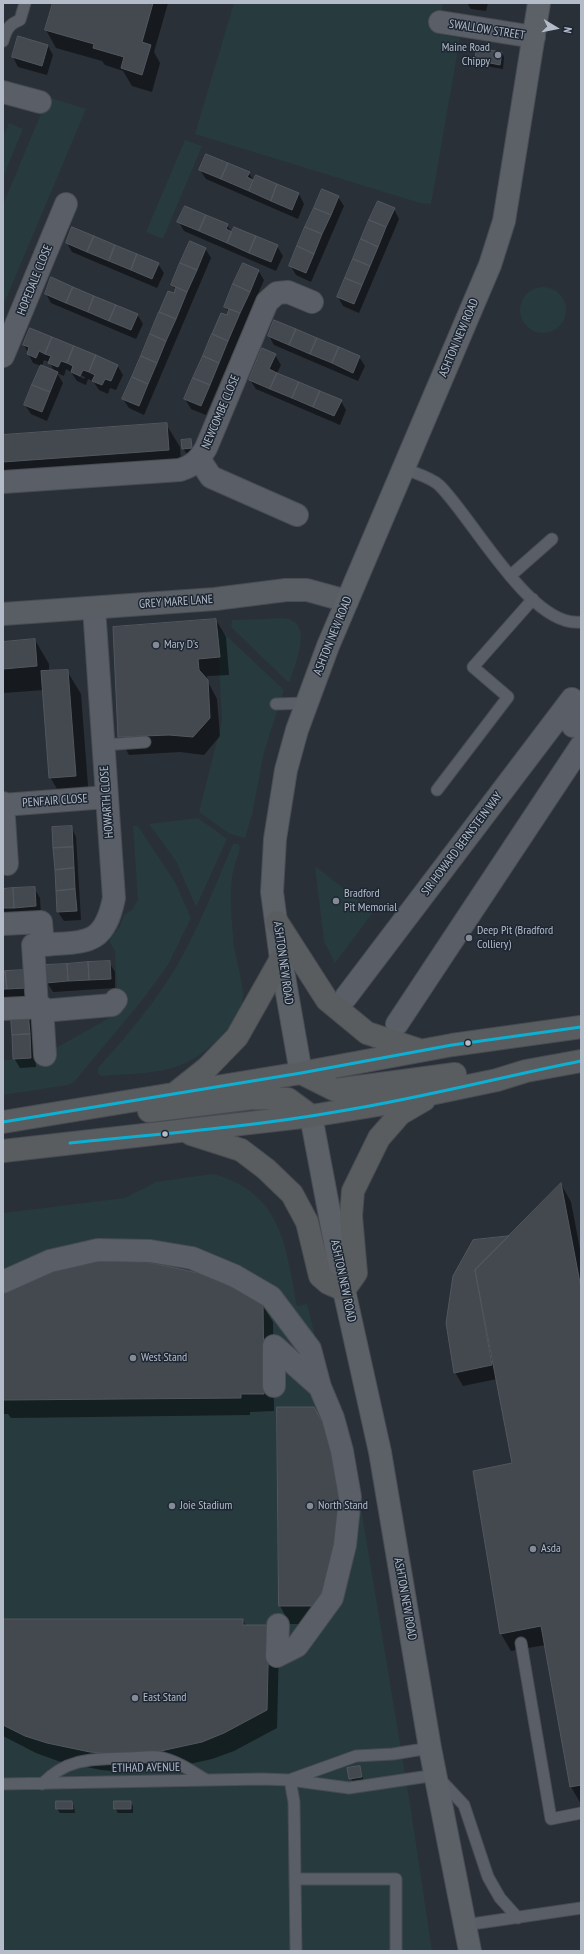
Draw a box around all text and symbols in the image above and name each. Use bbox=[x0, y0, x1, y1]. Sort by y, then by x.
north arrow bbox=[536, 8, 576, 48]
street label: SWALLOW STREET bbox=[448, 17, 526, 43]
text: N bbox=[560, 26, 575, 34]
place label: Maine Road Chippy bbox=[442, 41, 490, 69]
marker: Maine Road Chippy bbox=[493, 50, 503, 60]
street label: HOPEDALE CLOSE bbox=[14, 243, 56, 317]
street label: ASHTON NEW ROAD bbox=[436, 297, 482, 379]
street label: NEWCOMBE CLOSE bbox=[199, 373, 243, 451]
street label: GREY MARE LANE bbox=[139, 592, 213, 612]
street label: ASHTON NEW ROAD bbox=[311, 595, 355, 677]
place label: Mary D's bbox=[164, 638, 198, 652]
marker: Mary D's bbox=[151, 640, 161, 650]
street label: HOWARTH CLOSE bbox=[97, 765, 117, 839]
street label: SIR HOWARD BERNSTEIN WAY bbox=[418, 789, 506, 899]
street label: PENFAIR CLOSE bbox=[22, 792, 88, 810]
place label: Bradford Pit Memorial bbox=[344, 887, 397, 915]
marker: Bradford Pit Memorial bbox=[331, 896, 341, 906]
street label: ASHTON NEW ROAD bbox=[270, 921, 296, 1005]
place label: Deep Pit (Bradford Colliery) bbox=[477, 924, 553, 952]
marker: Deep Pit (Bradford Colliery) bbox=[464, 933, 474, 943]
unlabelled marker bbox=[463, 1038, 473, 1048]
unlabelled marker bbox=[160, 1129, 170, 1139]
street label: ASHTON NEW ROAD bbox=[327, 1239, 359, 1323]
place label: West Stand bbox=[141, 1351, 187, 1365]
marker: West Stand bbox=[128, 1353, 138, 1363]
place label: Joie Stadium bbox=[180, 1499, 232, 1513]
place label: North Stand bbox=[318, 1499, 368, 1513]
marker: Joie Stadium bbox=[167, 1501, 177, 1511]
marker: North Stand bbox=[305, 1501, 315, 1511]
place label: Asda bbox=[541, 1542, 561, 1556]
marker: Asda bbox=[528, 1544, 538, 1554]
street label: ASHTON NEW ROAD bbox=[391, 1557, 419, 1641]
place label: East Stand bbox=[143, 1691, 187, 1705]
marker: East Stand bbox=[130, 1693, 140, 1703]
street label: ETIHAD AVENUE bbox=[112, 1760, 180, 1776]

